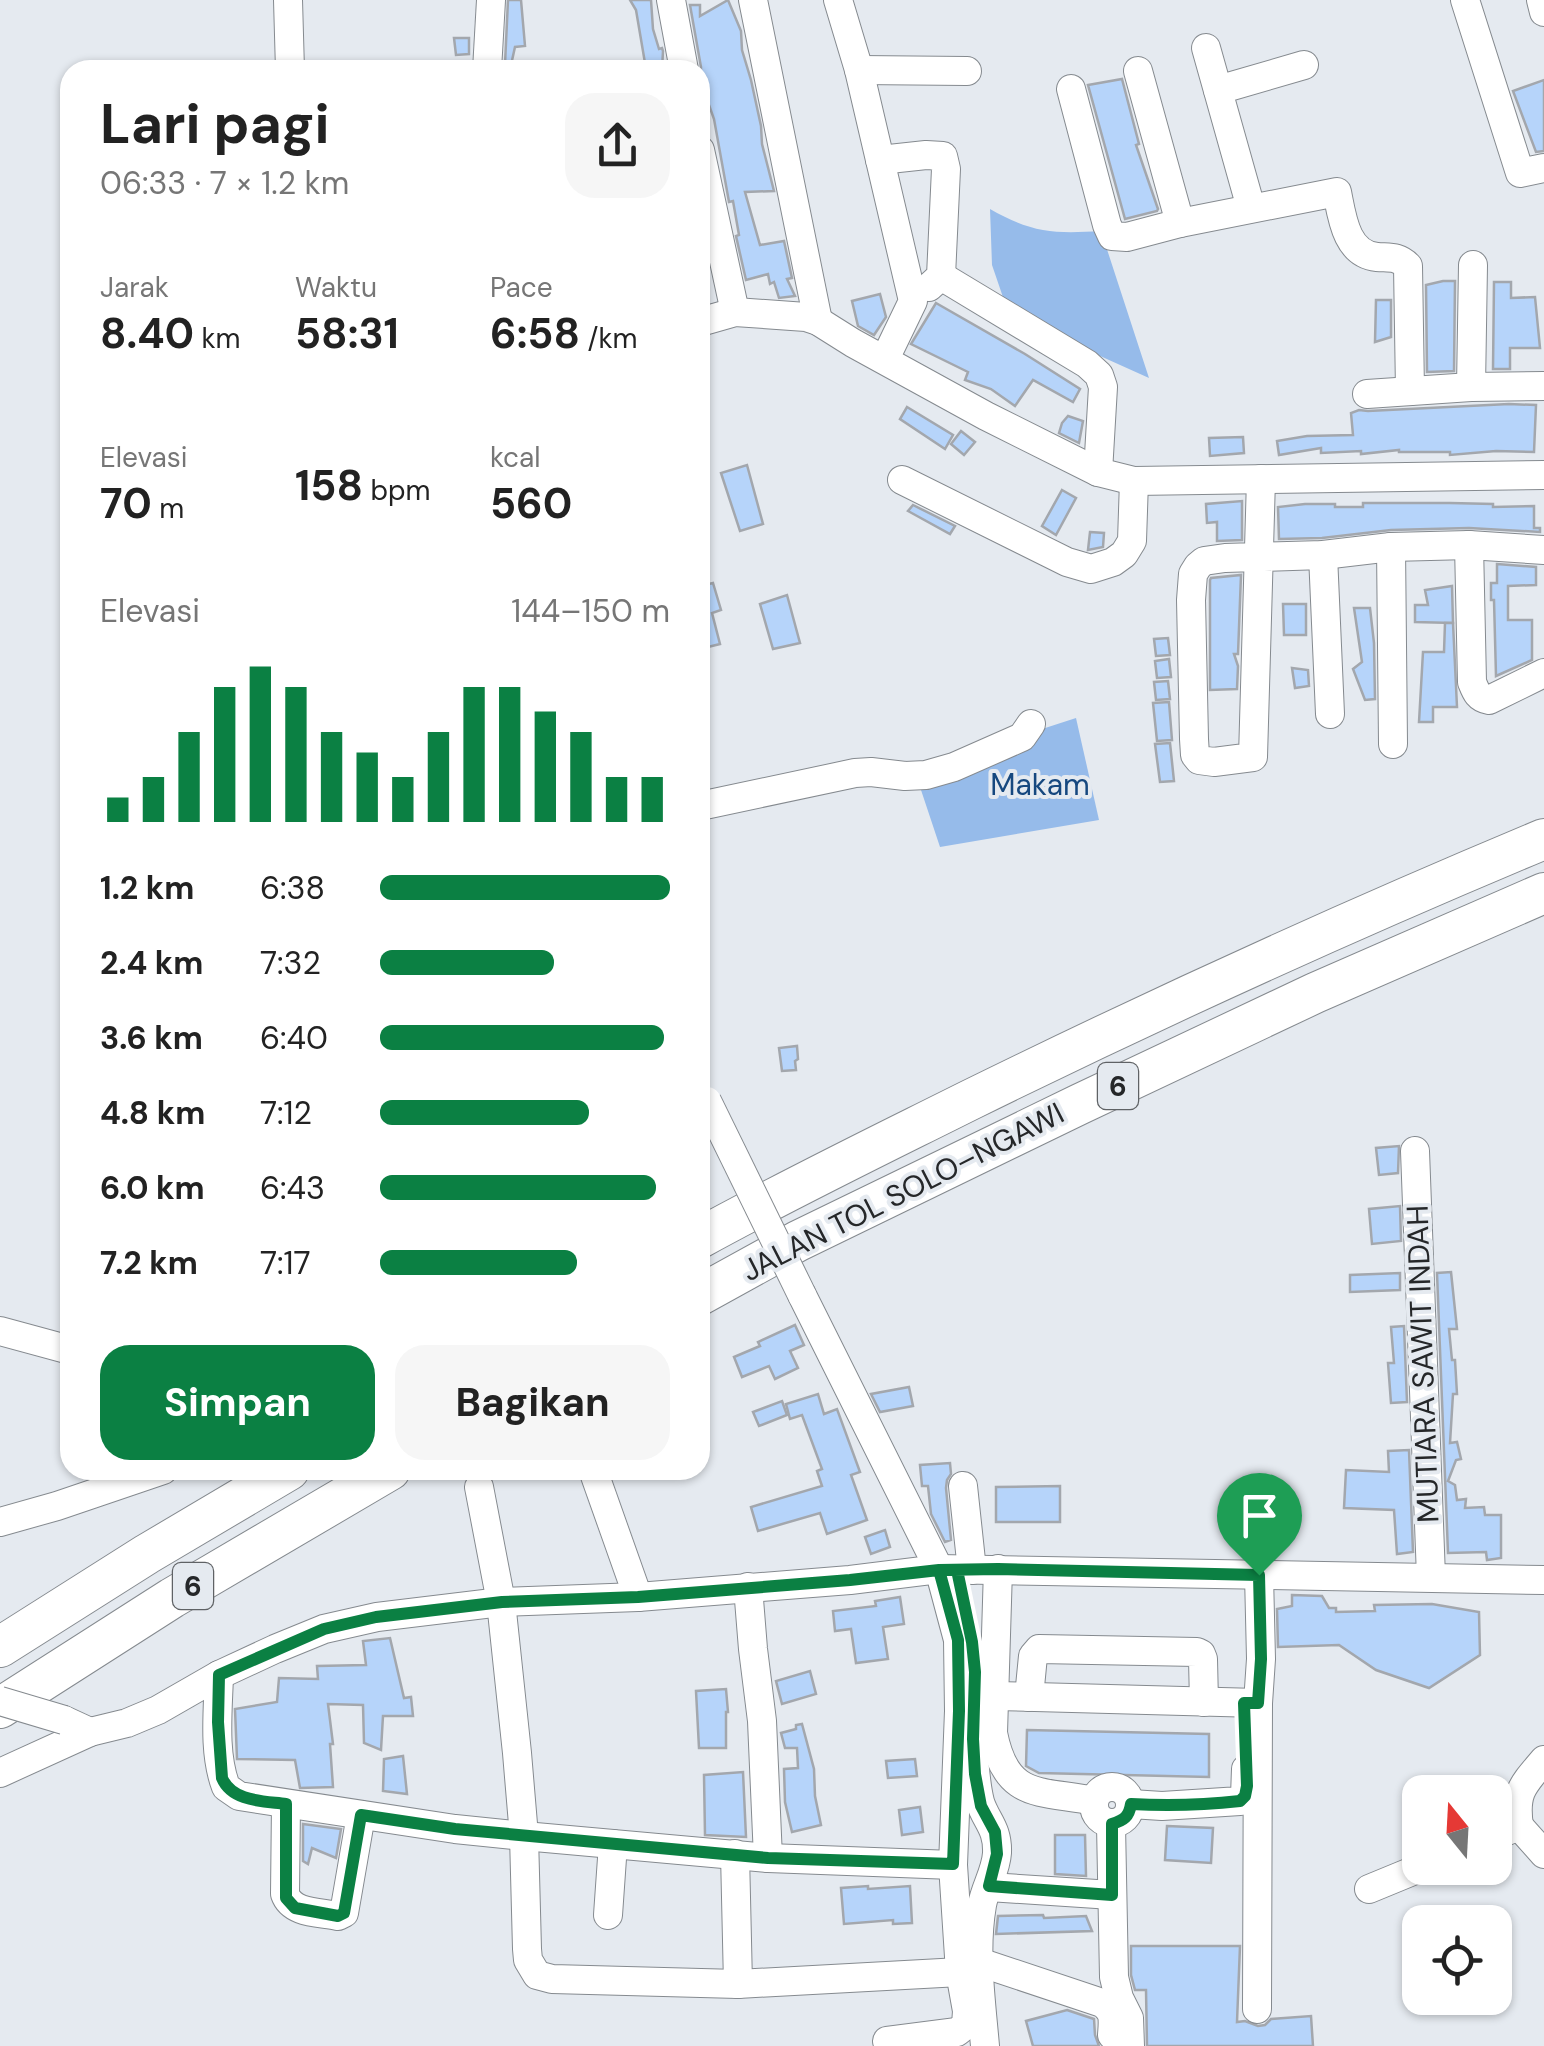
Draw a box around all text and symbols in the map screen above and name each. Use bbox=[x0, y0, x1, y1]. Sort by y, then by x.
text: Lari pagi bbox=[100, 88, 330, 160]
button: share bbox=[565, 93, 670, 198]
text: 06:33 · 7 × 1.2 km bbox=[100, 162, 349, 204]
text: Jarak bbox=[100, 269, 169, 306]
text: Waktu bbox=[295, 269, 377, 306]
text: Pace bbox=[490, 269, 553, 306]
text: 8.40 bbox=[100, 306, 194, 361]
text: 58:31 bbox=[295, 306, 399, 361]
text: 6:58 bbox=[490, 306, 580, 361]
text: km bbox=[194, 320, 241, 357]
text: /km bbox=[580, 320, 638, 357]
text: Elevasi bbox=[100, 439, 187, 476]
text: kcal bbox=[490, 439, 541, 476]
text: 158 bbox=[295, 458, 363, 513]
text: bpm bbox=[363, 472, 430, 509]
text: 70 bbox=[100, 476, 152, 531]
text: 560 bbox=[490, 476, 572, 531]
text: m bbox=[152, 490, 184, 527]
text: Elevasi bbox=[100, 590, 200, 632]
text: 144–150 m bbox=[511, 590, 670, 632]
park label: Makam bbox=[990, 765, 1090, 804]
text: 1.2 km bbox=[100, 867, 194, 909]
text: 6:38 bbox=[260, 867, 325, 909]
text: 2.4 km bbox=[100, 942, 203, 984]
text: 7:32 bbox=[260, 942, 321, 984]
text: 3.6 km bbox=[100, 1017, 203, 1059]
text: 6:40 bbox=[260, 1017, 328, 1059]
road number: 6 bbox=[1098, 1063, 1138, 1109]
text: 4.8 km bbox=[100, 1092, 205, 1134]
text: 7:12 bbox=[260, 1092, 312, 1134]
street label: JALAN TOL SOLO–NGAWI bbox=[735, 1093, 1070, 1290]
text: 6.0 km bbox=[100, 1167, 205, 1209]
text: 6:43 bbox=[260, 1167, 325, 1209]
street label: MUTIARA SAWIT INDAH bbox=[1397, 1205, 1448, 1523]
text: 7.2 km bbox=[100, 1242, 198, 1284]
text: 7:17 bbox=[260, 1242, 311, 1284]
button: Simpan bbox=[100, 1345, 375, 1460]
button: Bagikan bbox=[395, 1345, 670, 1460]
pin bbox=[1217, 1473, 1302, 1576]
icon: arrive bbox=[1232, 1488, 1287, 1543]
road number: 6 bbox=[173, 1563, 213, 1609]
north arrow bbox=[1402, 1775, 1512, 1885]
map controls bbox=[1402, 1775, 1512, 2015]
button: locate bbox=[1402, 1905, 1512, 2015]

